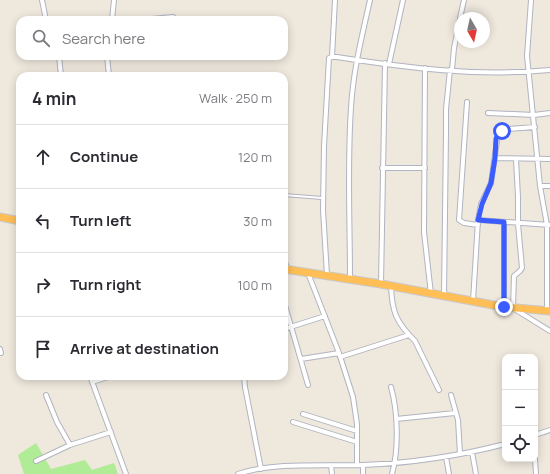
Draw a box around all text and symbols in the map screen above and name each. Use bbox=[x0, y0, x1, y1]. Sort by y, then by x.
north arrow bbox=[454, 12, 490, 48]
search box bbox=[16, 16, 288, 60]
icon: search bbox=[30, 27, 52, 49]
text: Search here bbox=[62, 28, 145, 49]
text: 4 min bbox=[32, 87, 76, 110]
text: Walk · 250 m bbox=[199, 89, 272, 107]
route start bbox=[493, 122, 511, 140]
icon: ahead bbox=[32, 146, 54, 168]
text: Continue bbox=[70, 146, 138, 167]
text: 120 m bbox=[238, 148, 272, 166]
icon: left bbox=[32, 210, 54, 232]
text: Turn left bbox=[70, 210, 132, 231]
text: 30 m bbox=[243, 212, 272, 230]
icon: right bbox=[32, 274, 54, 296]
text: Turn right bbox=[70, 274, 141, 295]
text: 100 m bbox=[237, 276, 272, 294]
route end bbox=[495, 298, 513, 316]
icon: arrive bbox=[32, 338, 54, 360]
text: Arrive at destination bbox=[70, 338, 219, 359]
map controls bbox=[502, 354, 538, 462]
button: + bbox=[502, 354, 538, 390]
button: − bbox=[502, 390, 538, 426]
button: locate bbox=[502, 426, 538, 462]

